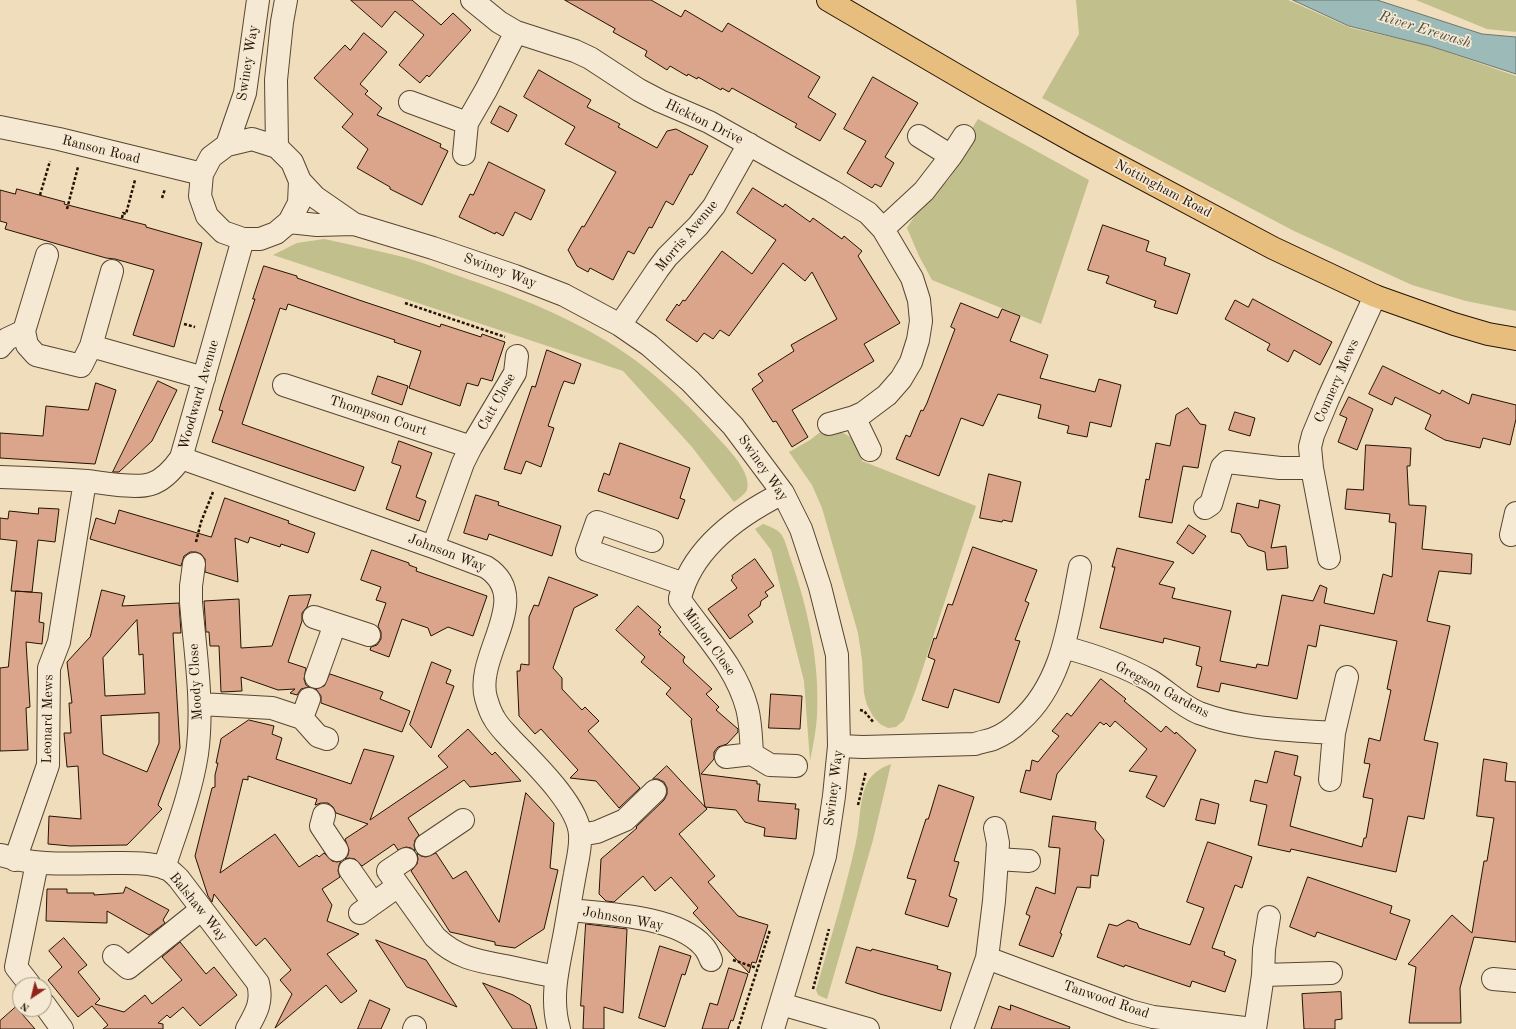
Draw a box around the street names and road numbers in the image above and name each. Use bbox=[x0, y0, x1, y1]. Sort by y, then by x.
street label: Swiney Way bbox=[234, 24, 262, 102]
street label: Hickton Drive bbox=[662, 96, 746, 148]
street label: Ranson Road bbox=[60, 132, 142, 168]
street label: Nottingham Road bbox=[1112, 156, 1214, 222]
street label: Morris Avenue bbox=[652, 197, 722, 275]
street label: Swiney Way bbox=[461, 250, 539, 292]
street label: Connery Mews bbox=[1311, 336, 1363, 426]
street label: Woodward Avenue bbox=[175, 338, 223, 452]
street label: Catt Close bbox=[474, 371, 520, 433]
street label: Thompson Court bbox=[327, 392, 429, 440]
street label: Swiney Way bbox=[734, 432, 792, 504]
street label: Johnson Way bbox=[406, 530, 488, 576]
street label: Minton Close bbox=[679, 605, 739, 679]
street label: Moody Close bbox=[186, 643, 206, 721]
street label: Gregson Gardens bbox=[1112, 658, 1212, 722]
street label: Leonard Mews bbox=[39, 674, 57, 764]
street label: Swiney Way bbox=[821, 749, 847, 827]
street label: Balshaw Way bbox=[165, 869, 231, 945]
street label: Johnson Way bbox=[581, 904, 665, 934]
street label: Tanwood Road bbox=[1061, 977, 1151, 1023]

